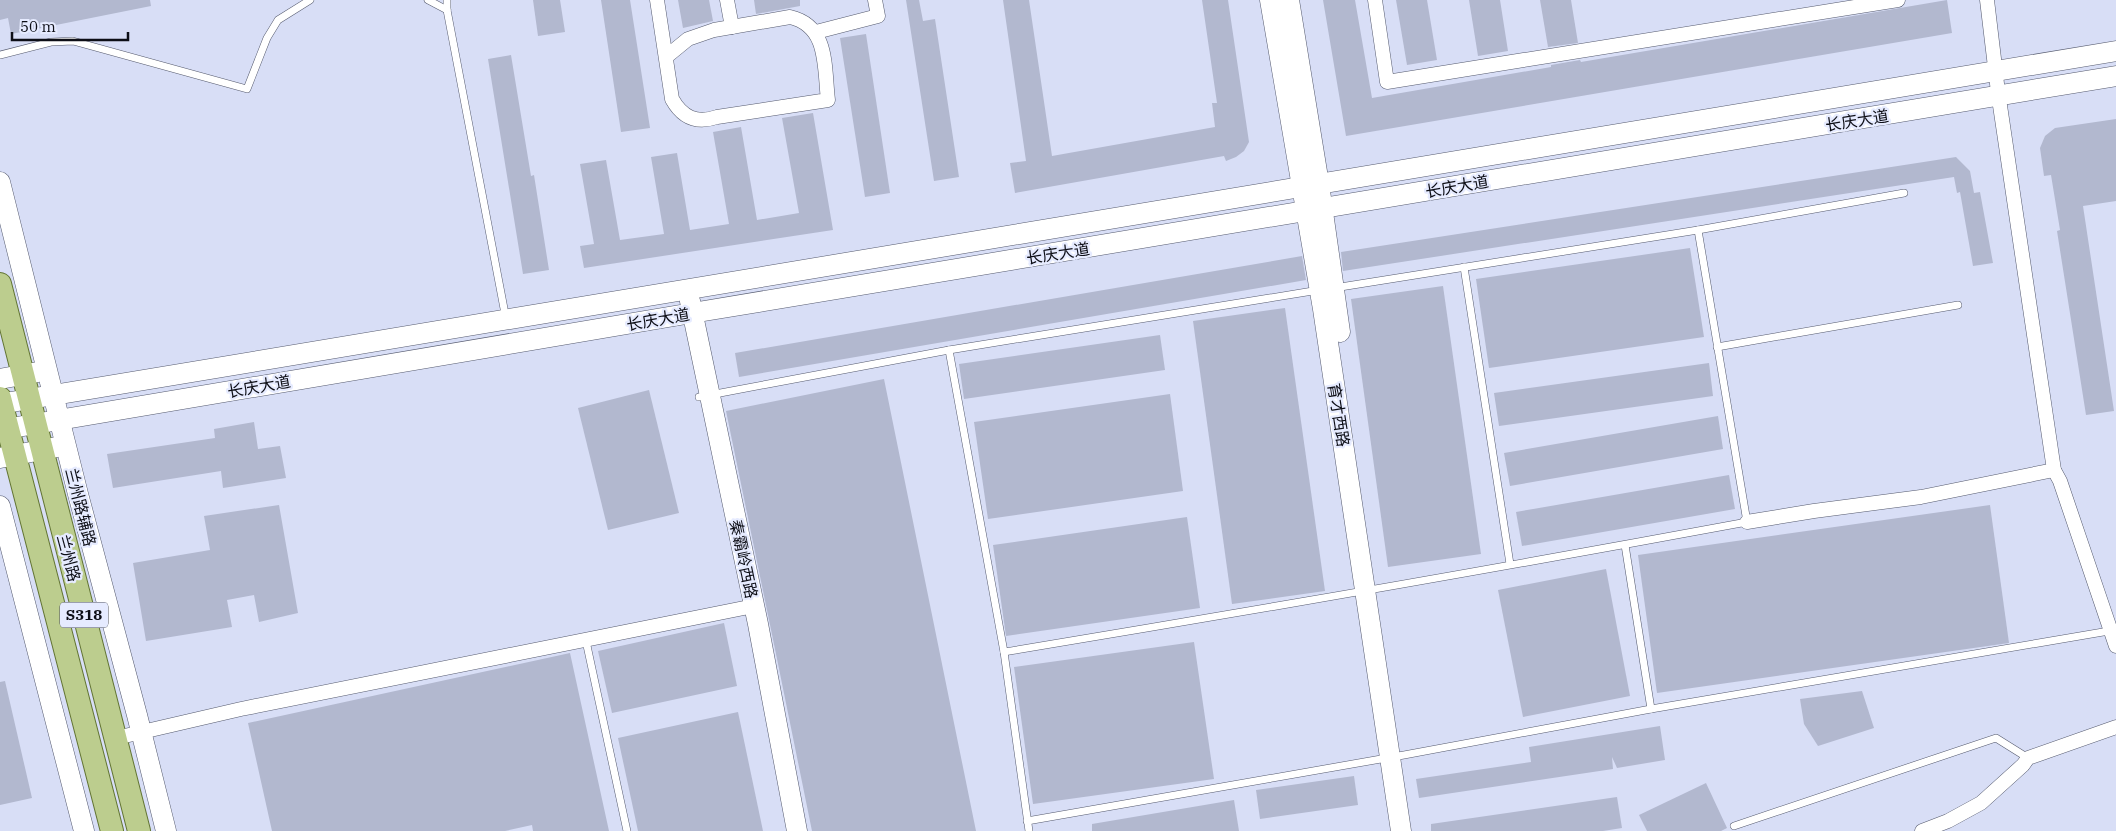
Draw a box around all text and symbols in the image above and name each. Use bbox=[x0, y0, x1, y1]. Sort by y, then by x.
scale bar bbox=[12, 10, 129, 42]
text: 50 m bbox=[20, 17, 56, 36]
street label: 长庆大道 bbox=[1824, 105, 1890, 135]
street label: 长庆大道 bbox=[1424, 171, 1490, 201]
street label: 长庆大道 bbox=[1025, 238, 1091, 268]
street label: 长庆大道 bbox=[625, 304, 691, 334]
street label: 长庆大道 bbox=[226, 371, 292, 401]
street label: 育才西路 bbox=[1324, 382, 1354, 448]
street label: 兰州路辅路 bbox=[62, 466, 100, 548]
street label: 秦霸岭西路 bbox=[726, 518, 762, 600]
street label: 兰州路 bbox=[53, 532, 85, 584]
road number: S318 bbox=[60, 602, 108, 628]

